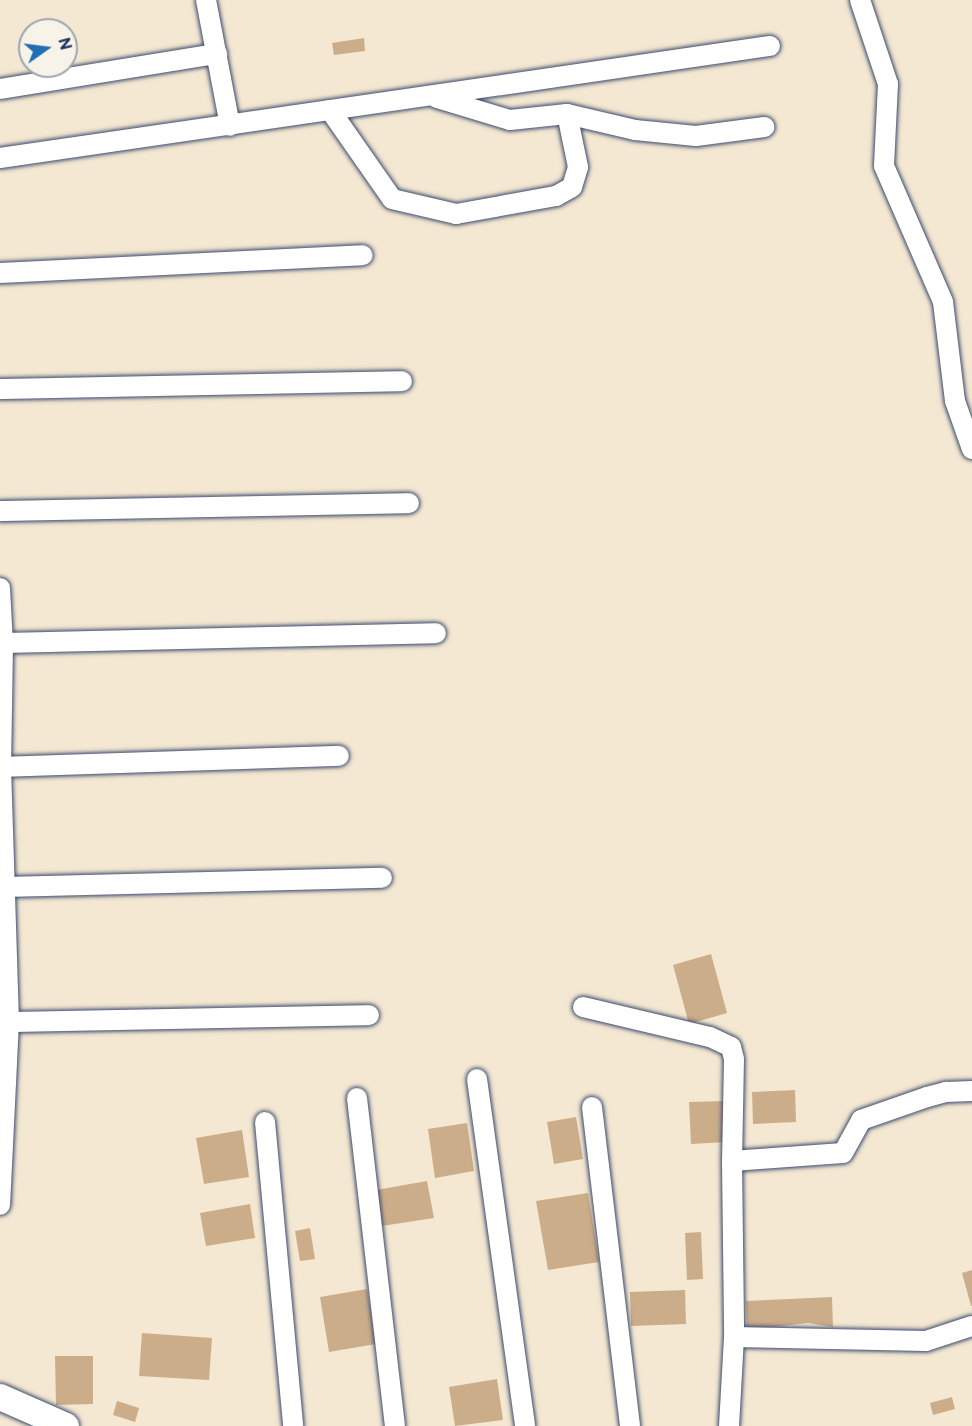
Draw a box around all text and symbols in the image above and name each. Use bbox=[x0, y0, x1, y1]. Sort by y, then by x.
north arrow bbox=[18, 18, 78, 78]
text: N bbox=[53, 36, 75, 52]

